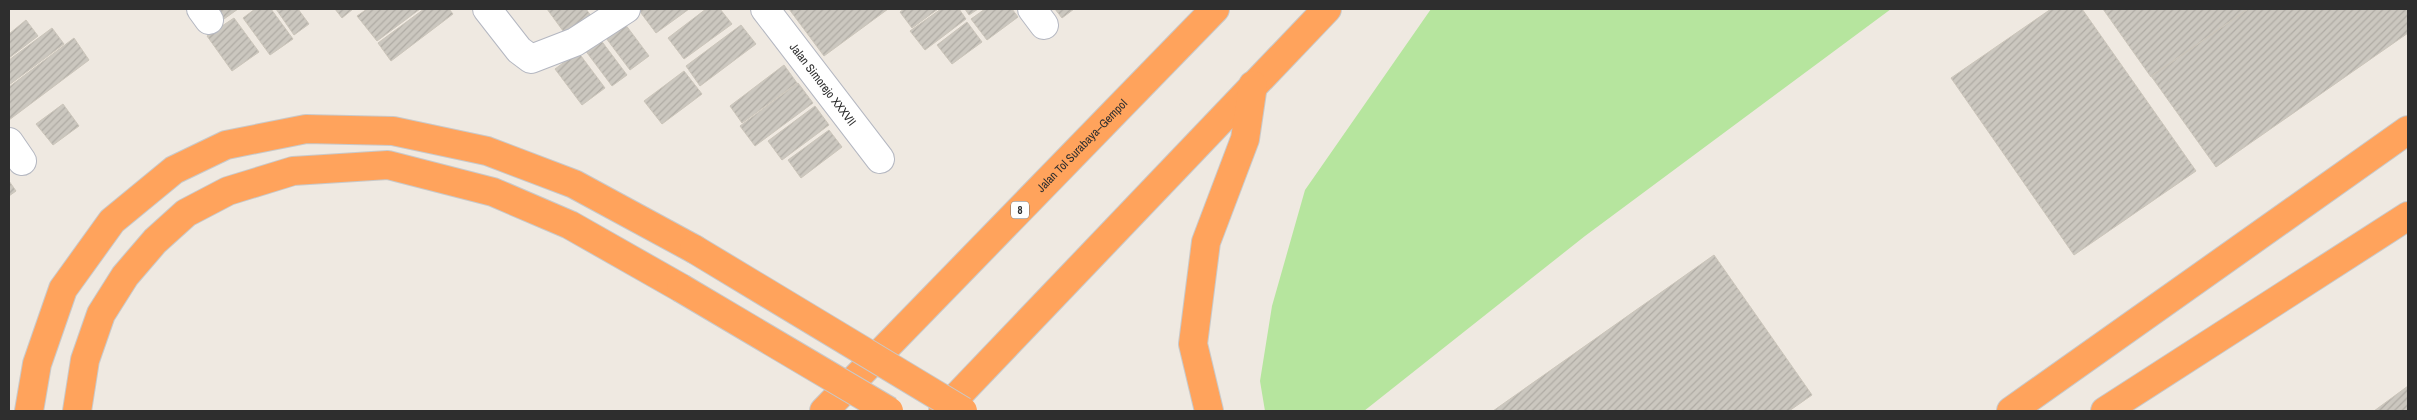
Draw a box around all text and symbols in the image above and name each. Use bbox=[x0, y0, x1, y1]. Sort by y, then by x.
street label: Jalan Simorejo XXXVII bbox=[786, 40, 860, 129]
street label: Jalan Tol Surabaya–Gempol bbox=[1033, 96, 1131, 196]
road number: 8 bbox=[1011, 202, 1029, 218]

